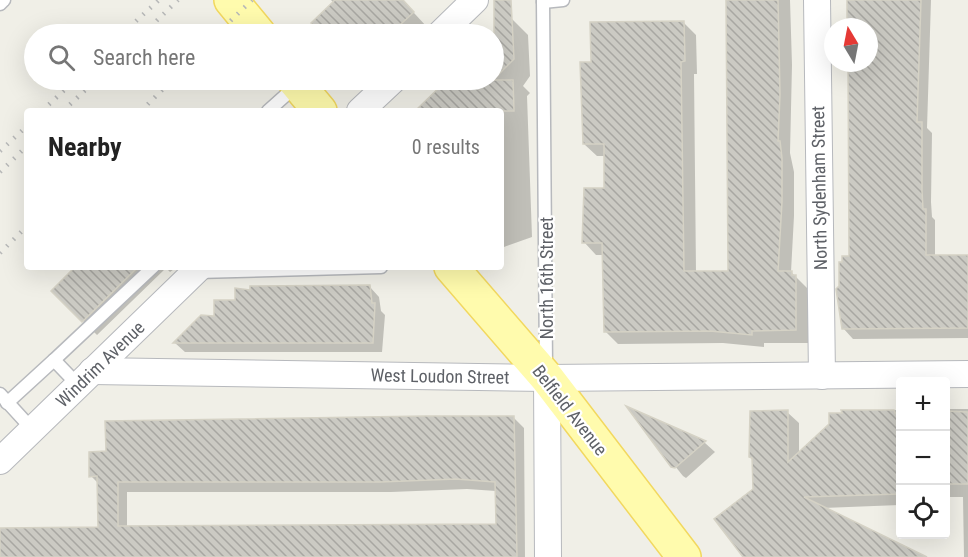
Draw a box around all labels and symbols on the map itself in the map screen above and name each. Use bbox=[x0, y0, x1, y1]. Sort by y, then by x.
north arrow bbox=[824, 18, 878, 72]
street label: North Sydenham Street bbox=[807, 106, 831, 270]
street label: North 16th Street bbox=[536, 217, 557, 339]
street label: Windrim Avenue bbox=[51, 317, 149, 411]
street label: Belfield Avenue bbox=[528, 361, 612, 459]
street label: West Loudon Street bbox=[370, 364, 510, 388]

